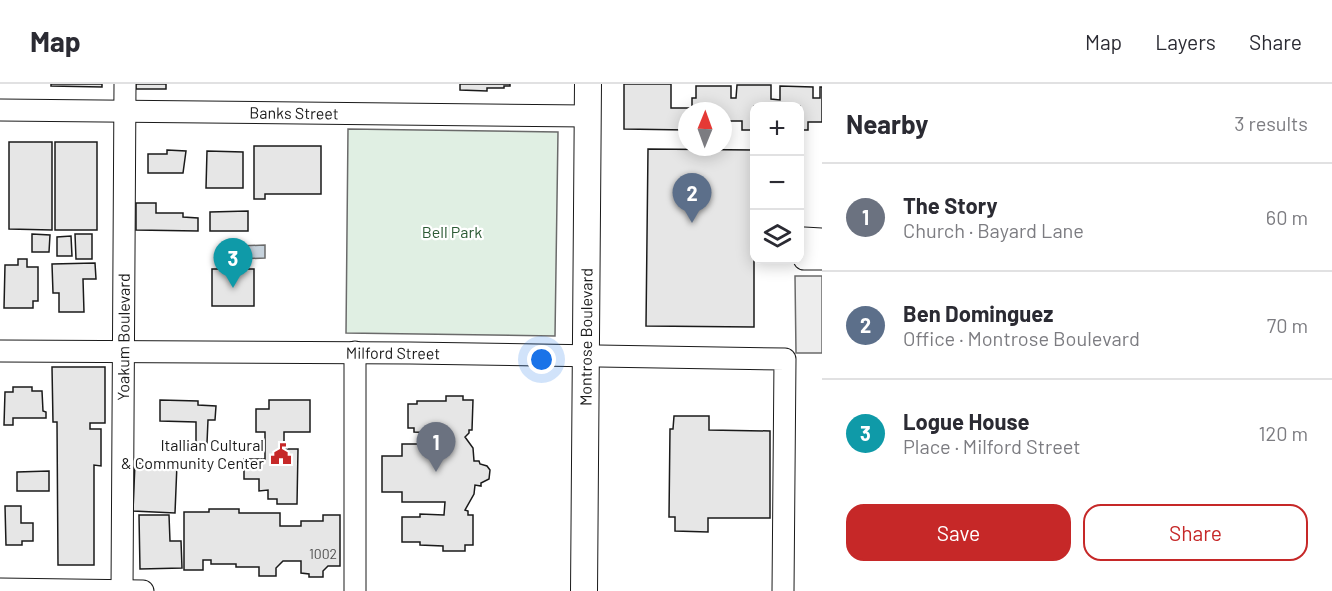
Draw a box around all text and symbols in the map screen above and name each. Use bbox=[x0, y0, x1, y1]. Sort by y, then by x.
text: Map bbox=[30, 24, 81, 58]
text: Map bbox=[1085, 29, 1122, 54]
text: Layers bbox=[1155, 29, 1216, 54]
text: Share bbox=[1249, 29, 1302, 54]
north arrow bbox=[678, 102, 732, 156]
map controls bbox=[750, 102, 804, 264]
button: + bbox=[750, 102, 804, 156]
street label: Banks Street bbox=[249, 103, 339, 122]
text: Nearby bbox=[846, 108, 928, 139]
text: 3 results bbox=[1234, 111, 1308, 135]
button: − bbox=[750, 156, 804, 210]
pin: 2 bbox=[672, 174, 712, 223]
text: The Story bbox=[903, 192, 998, 218]
text: 1 bbox=[862, 205, 869, 229]
text: 60 m bbox=[1266, 205, 1308, 229]
button: layers bbox=[750, 210, 804, 264]
text: Church · Bayard Lane bbox=[903, 218, 1084, 242]
park label: Bell Park bbox=[422, 222, 482, 241]
pin: 3 bbox=[214, 238, 252, 288]
street label: Montrose Boulevard bbox=[575, 268, 596, 406]
street label: Yoakum Boulevard bbox=[113, 273, 133, 401]
text: Ben Dominguez bbox=[903, 300, 1053, 326]
text: 2 bbox=[860, 313, 871, 337]
text: 70 m bbox=[1267, 313, 1308, 337]
text: Office · Montrose Boulevard bbox=[903, 326, 1140, 350]
street label: Milford Street bbox=[346, 343, 440, 362]
your location bbox=[527, 345, 556, 374]
text: Logue House bbox=[903, 408, 1030, 434]
text: 3 bbox=[860, 421, 871, 445]
text: 120 m bbox=[1258, 421, 1308, 445]
pin: 1 bbox=[416, 422, 456, 472]
text: Place · Milford Street bbox=[903, 434, 1081, 458]
place label: Itallian Cultural & Community Center bbox=[121, 435, 264, 472]
public building icon: Itallian Cultural & Community Center bbox=[269, 442, 293, 466]
button: Save bbox=[846, 504, 1071, 561]
button: Share bbox=[1083, 504, 1308, 561]
house number: 1002 bbox=[309, 545, 337, 562]

